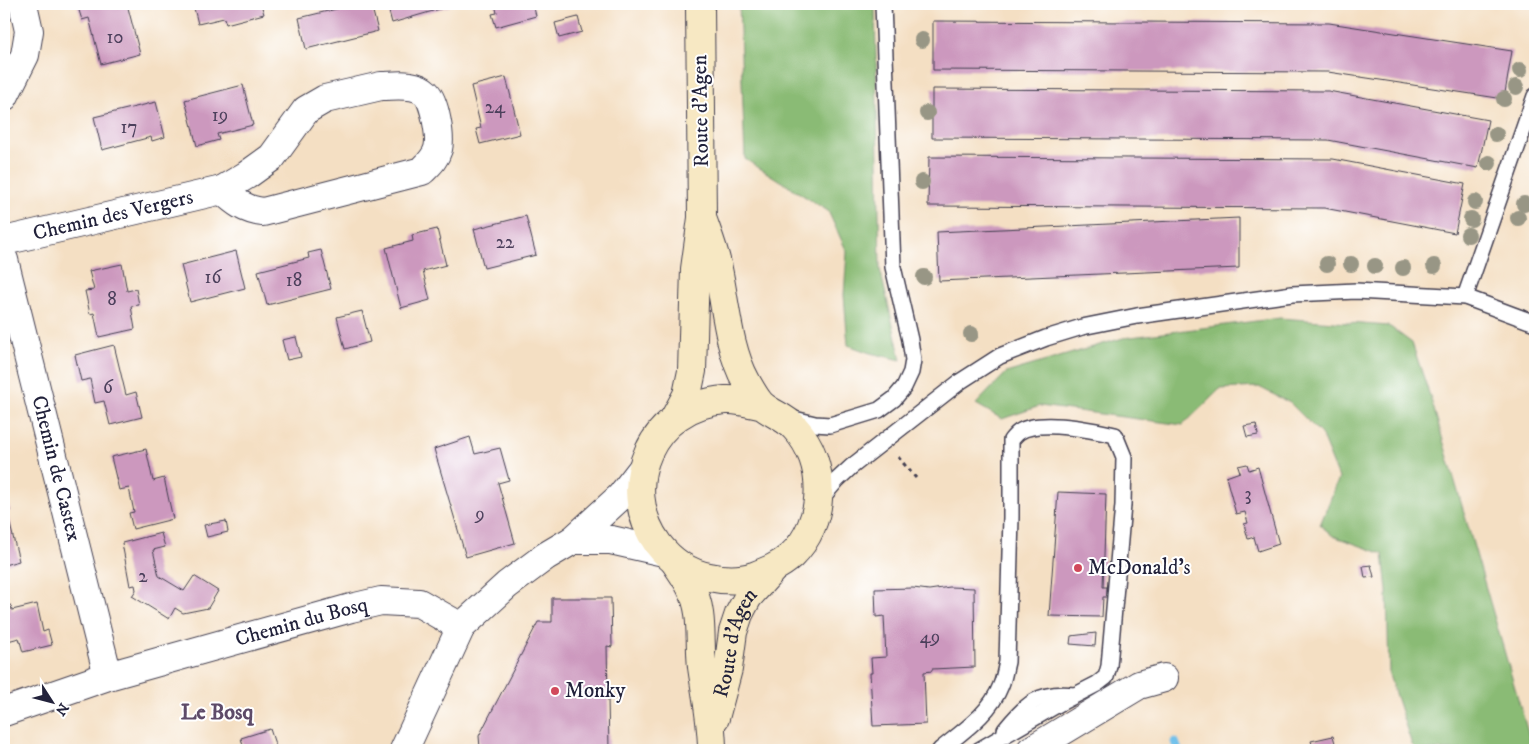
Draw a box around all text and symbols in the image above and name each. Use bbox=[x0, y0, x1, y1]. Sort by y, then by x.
house number: 10 bbox=[106, 26, 124, 49]
street label: Route d'Agen bbox=[687, 54, 715, 168]
house number: 24 bbox=[485, 96, 506, 119]
house number: 19 bbox=[212, 104, 228, 127]
house number: 17 bbox=[121, 116, 138, 139]
street label: Chemin des Vergers bbox=[30, 184, 196, 247]
house number: 22 bbox=[496, 231, 515, 254]
house number: 16 bbox=[205, 266, 223, 289]
house number: 18 bbox=[286, 269, 302, 292]
house number: 8 bbox=[107, 288, 117, 311]
house number: 6 bbox=[103, 376, 114, 399]
street label: Chemin de Castex bbox=[25, 393, 87, 544]
house number: 3 bbox=[1244, 483, 1252, 506]
house number: 9 bbox=[474, 503, 485, 526]
place label: McDonald's bbox=[1088, 555, 1191, 581]
marker: McDonald's bbox=[1072, 562, 1084, 574]
house number: 2 bbox=[138, 565, 148, 588]
street label: Route d'Agen bbox=[708, 582, 763, 700]
street label: Chemin du Bosq bbox=[232, 591, 371, 653]
house number: 49 bbox=[920, 626, 940, 649]
north arrow bbox=[28, 676, 78, 726]
place label: Monky bbox=[565, 678, 626, 704]
marker: Monky bbox=[549, 685, 561, 697]
text: N bbox=[51, 699, 72, 719]
district label: Le Bosq bbox=[181, 699, 254, 726]

